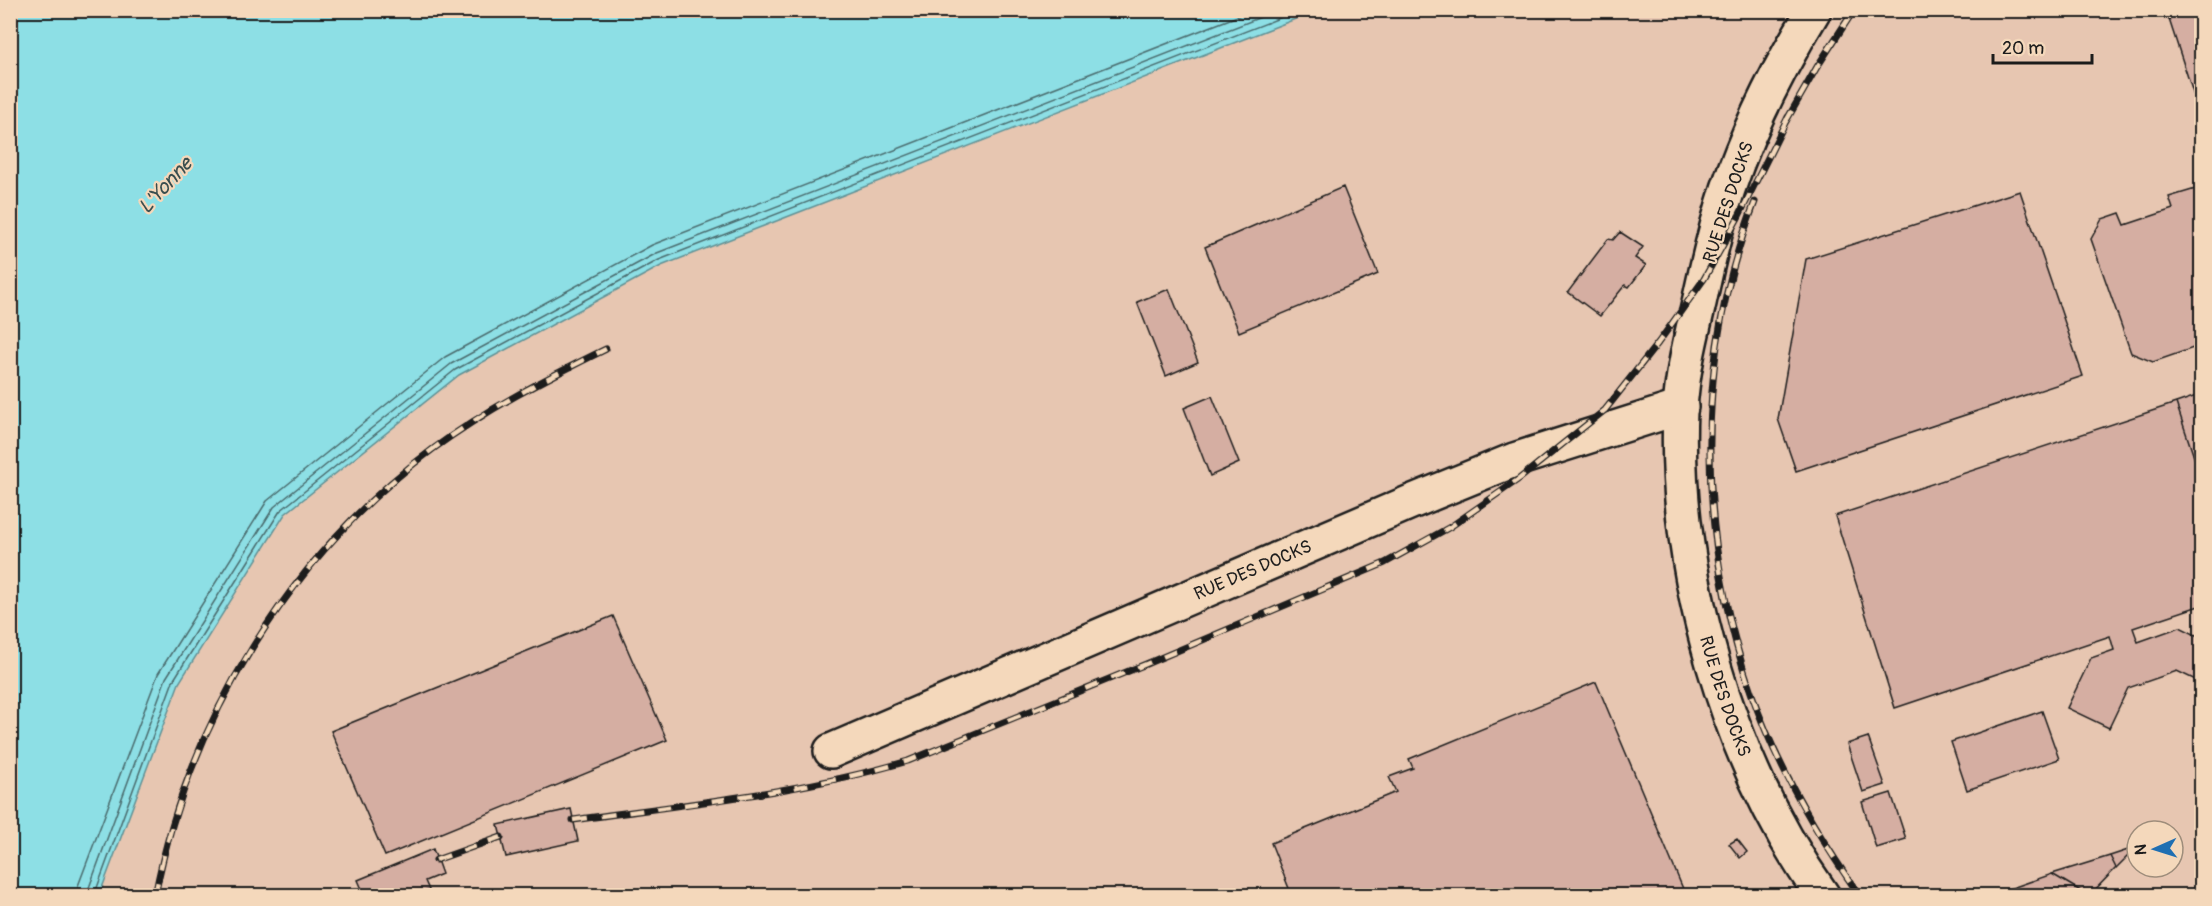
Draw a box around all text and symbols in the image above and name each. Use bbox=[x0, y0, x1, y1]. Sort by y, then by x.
scale bar bbox=[1993, 27, 2092, 65]
text: 20 m bbox=[2002, 37, 2044, 60]
street label: RUE DES DOCKS bbox=[1698, 139, 1759, 266]
water label: L'Yonne bbox=[133, 150, 199, 219]
street label: RUE DES DOCKS bbox=[1191, 535, 1315, 606]
street label: RUE DES DOCKS bbox=[1694, 634, 1756, 760]
north arrow bbox=[2125, 819, 2185, 879]
text: N bbox=[2131, 844, 2151, 856]

